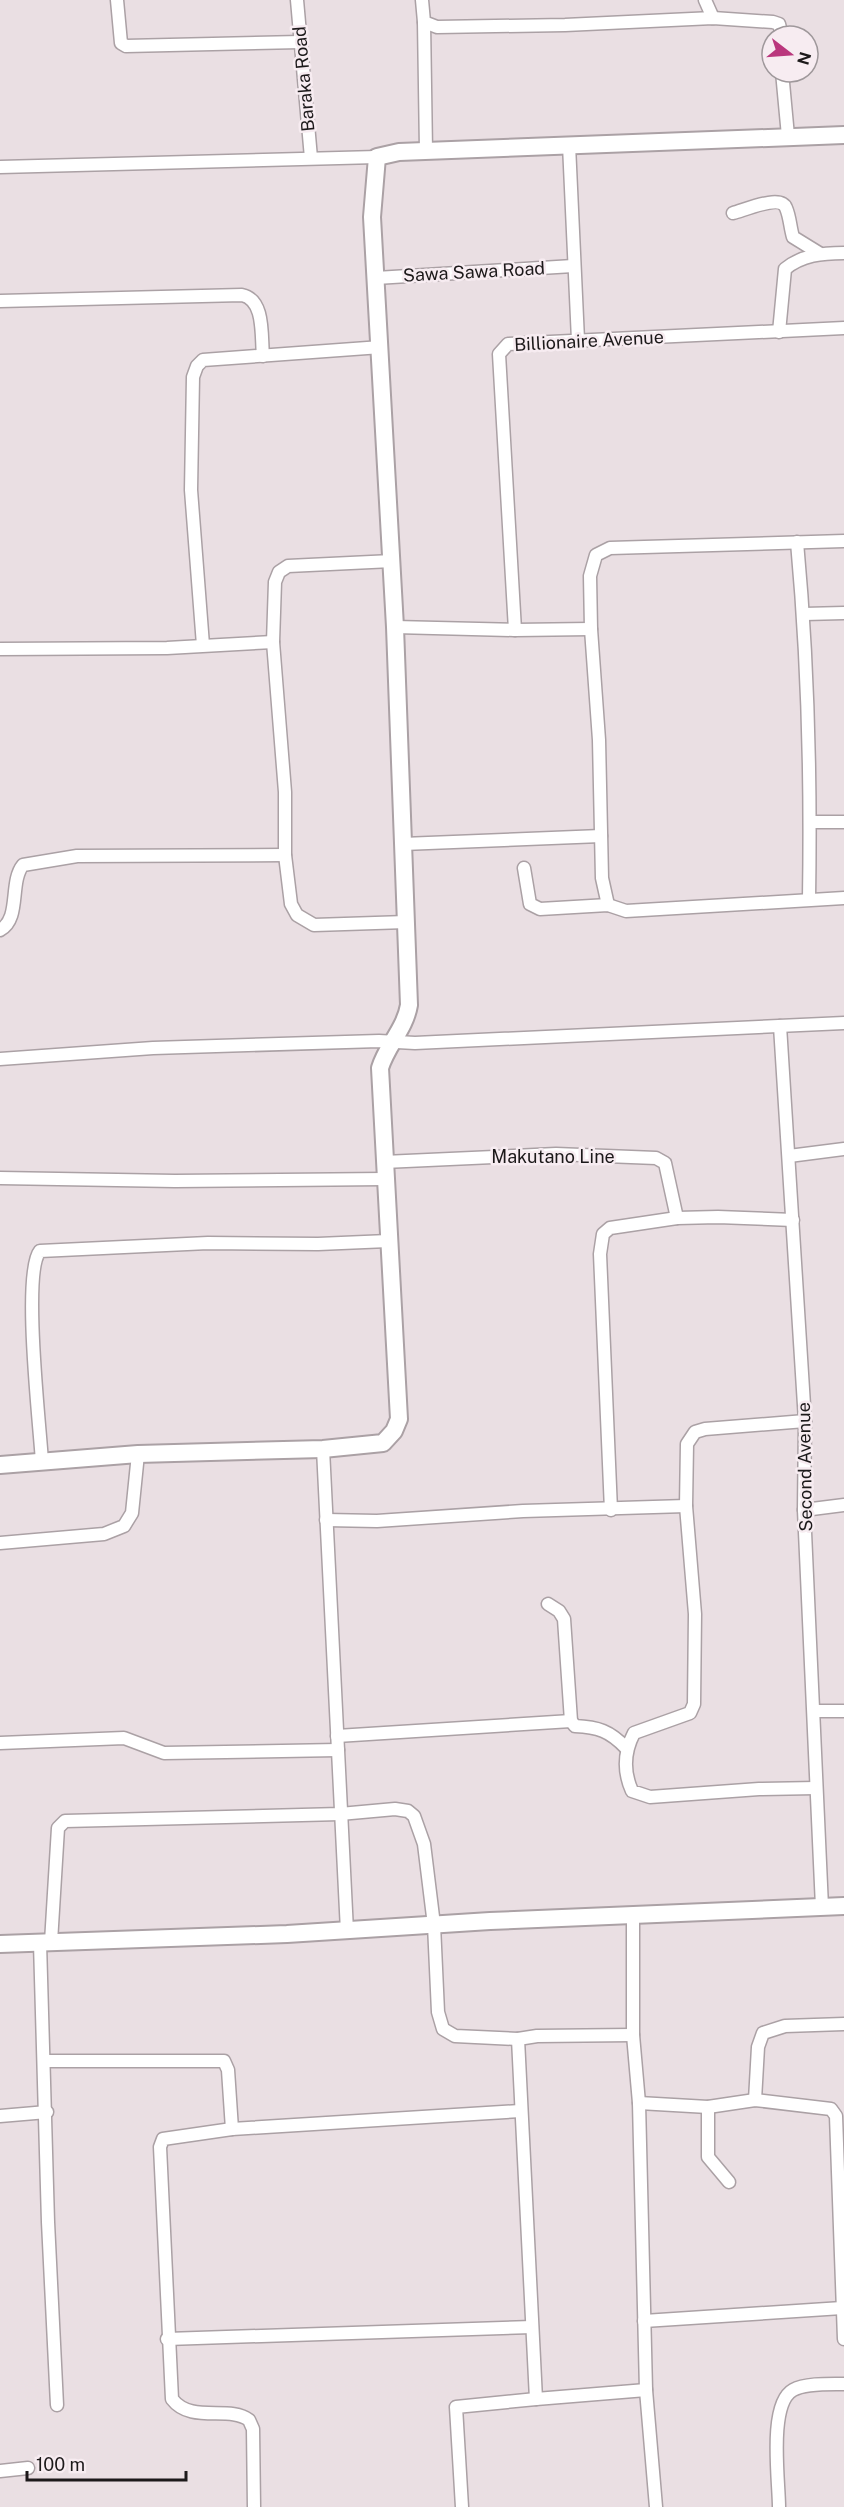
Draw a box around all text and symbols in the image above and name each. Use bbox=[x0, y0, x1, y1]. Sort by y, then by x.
north arrow bbox=[760, 24, 820, 84]
street label: Baraka Road bbox=[288, 26, 319, 133]
text: N bbox=[793, 49, 815, 67]
street label: Sawa Sawa Road bbox=[402, 257, 546, 286]
street label: Billionaire Avenue bbox=[514, 326, 664, 355]
street label: Makutano Line bbox=[491, 1146, 615, 1167]
street label: Second Avenue bbox=[793, 1402, 816, 1532]
scale bar bbox=[27, 2444, 186, 2482]
text: 100 m bbox=[36, 2454, 85, 2475]

